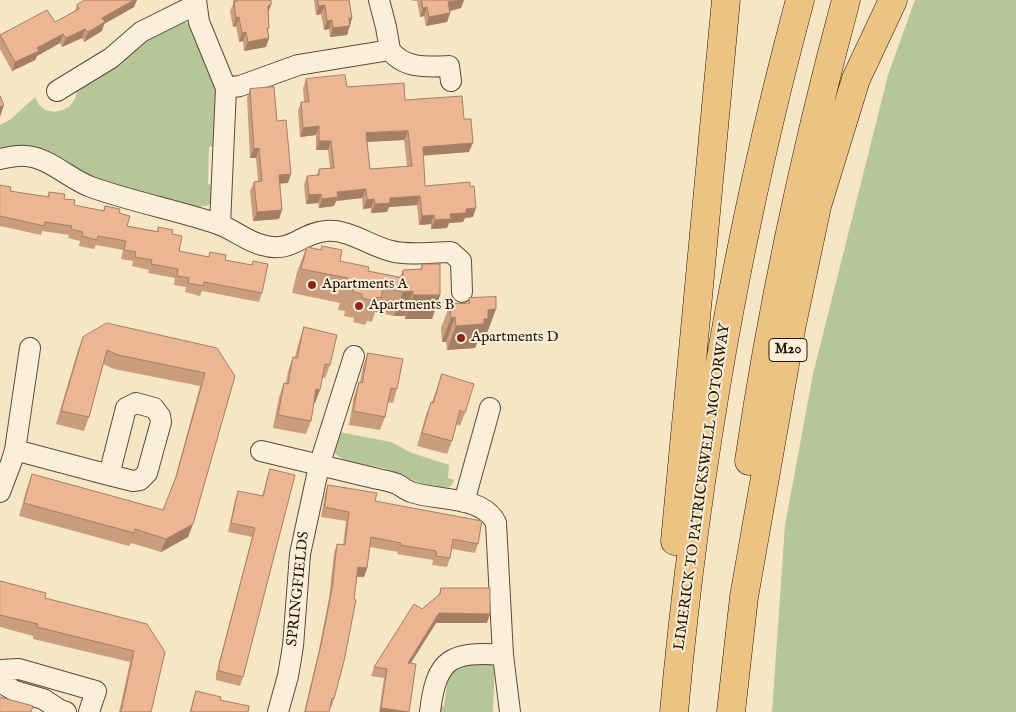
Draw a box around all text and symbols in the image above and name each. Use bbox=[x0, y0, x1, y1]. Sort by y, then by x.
place label: Apartments A bbox=[322, 276, 408, 294]
marker: Apartments A bbox=[306, 279, 318, 291]
place label: Apartments B bbox=[369, 297, 454, 315]
marker: Apartments B bbox=[353, 300, 365, 312]
street label: LIMERICK TO PATRICKSWELL MOTORWAY bbox=[671, 322, 735, 652]
place label: Apartments D bbox=[471, 329, 559, 347]
marker: Apartments D bbox=[455, 332, 467, 344]
road number: M20 bbox=[769, 338, 807, 362]
street label: SPRINGFIELDS bbox=[284, 531, 314, 647]

